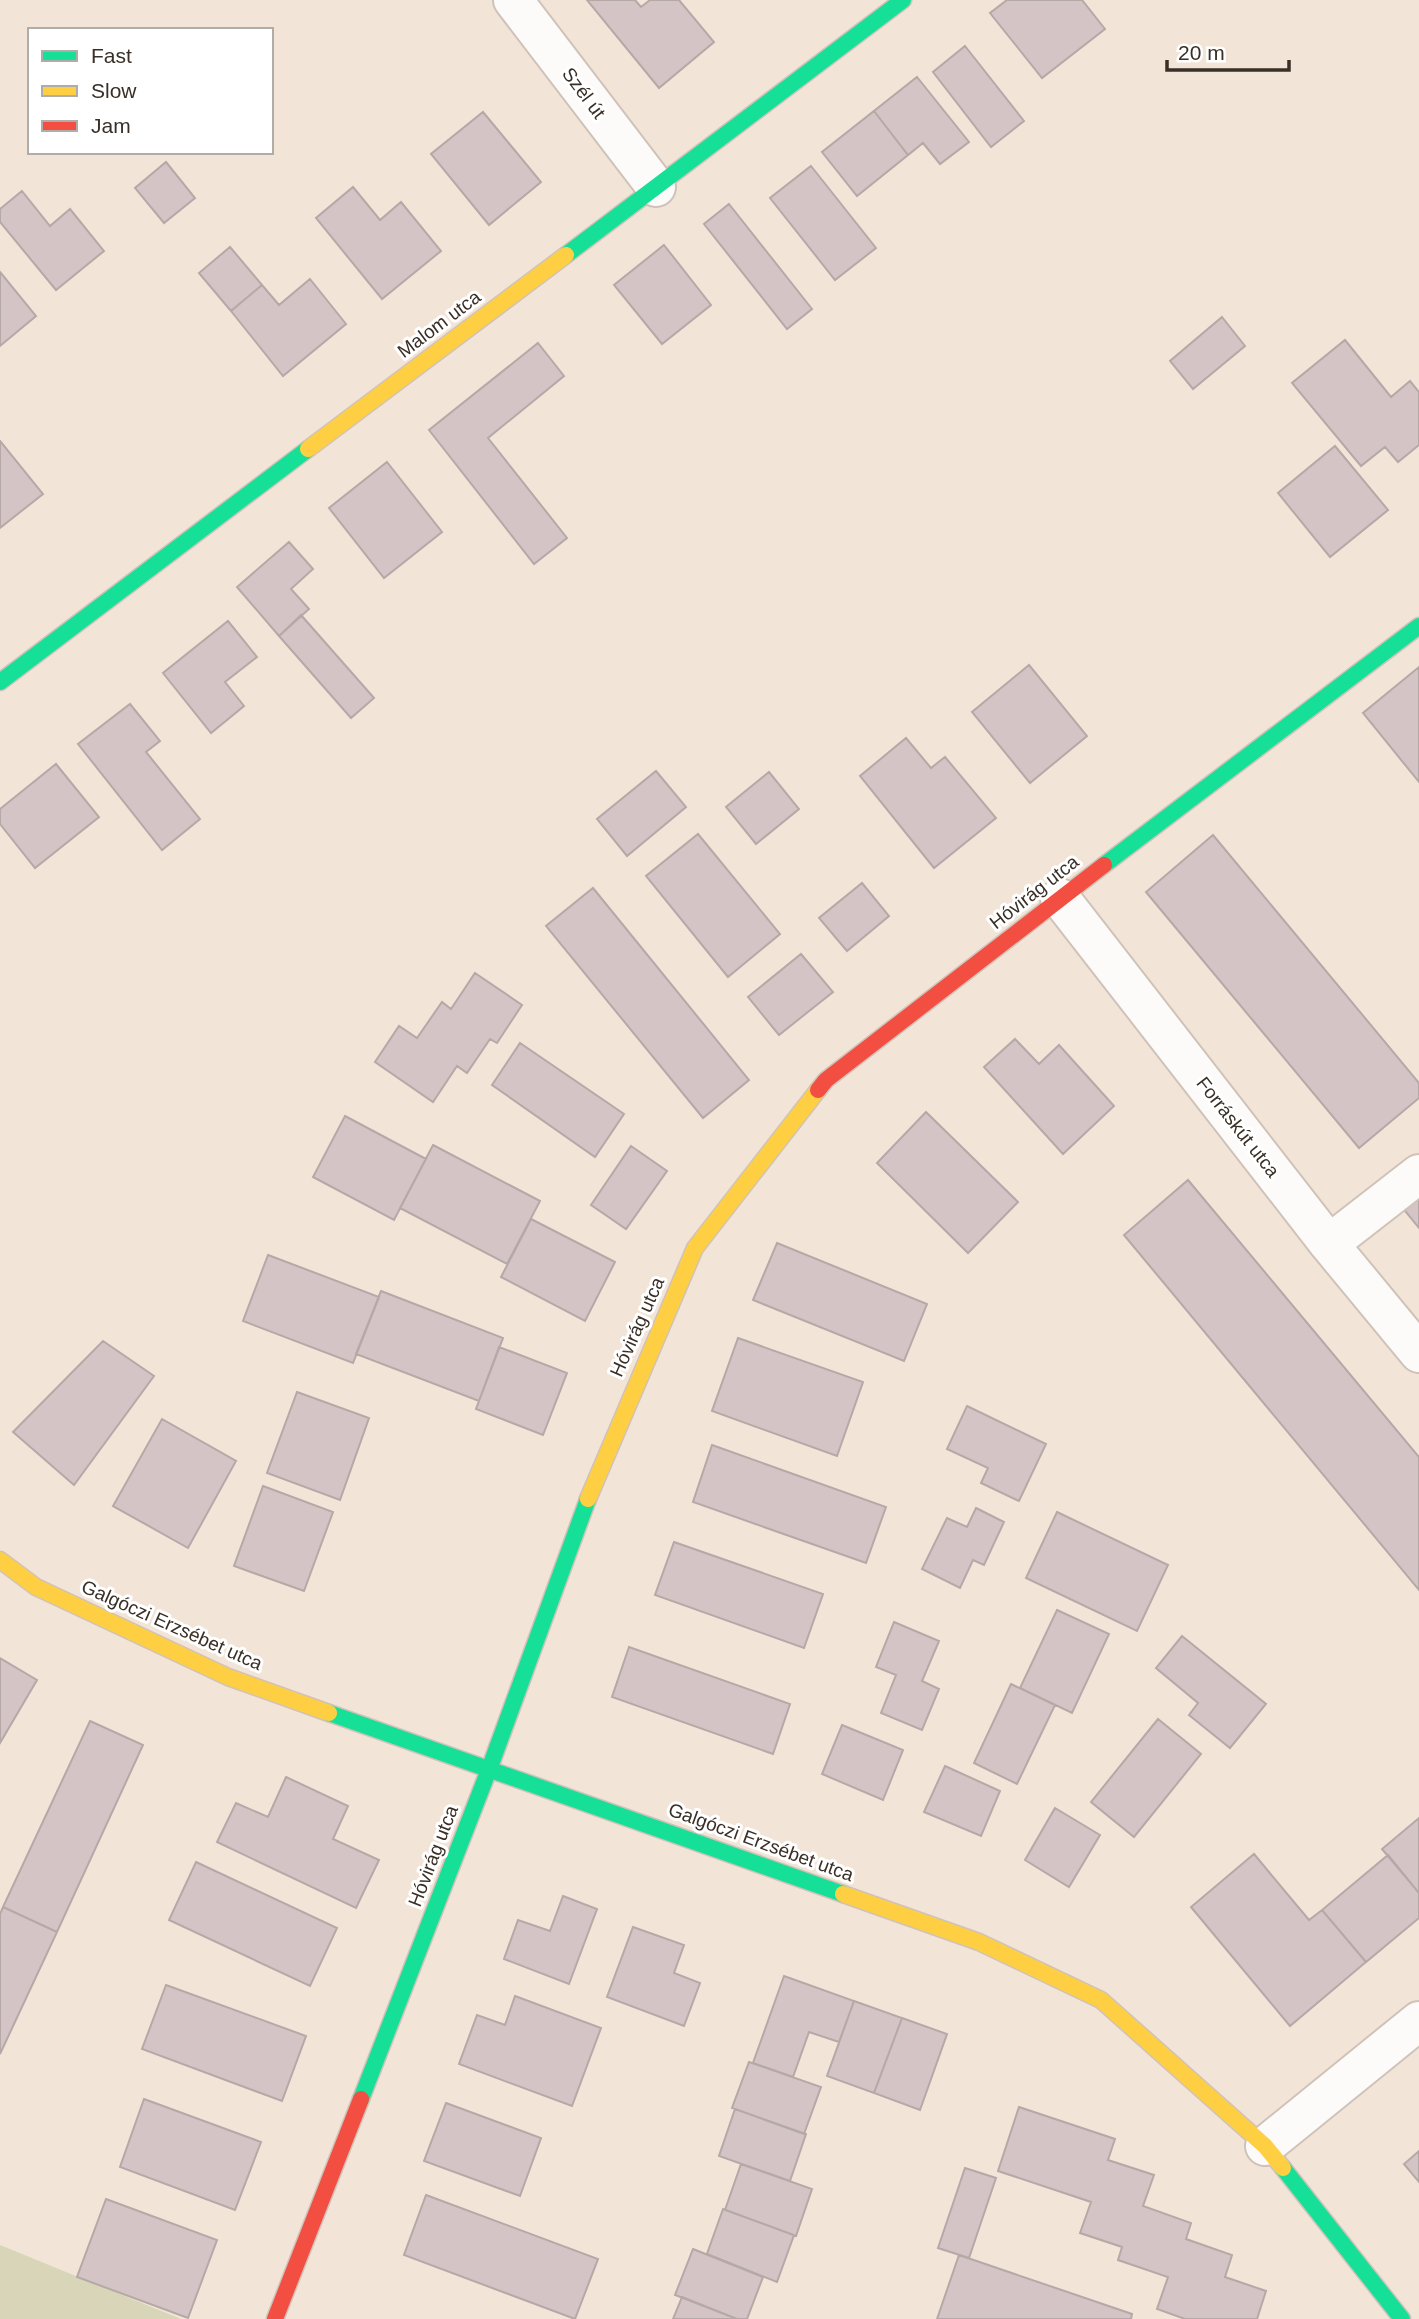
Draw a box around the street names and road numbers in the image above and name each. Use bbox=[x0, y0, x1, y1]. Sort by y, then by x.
street label: Szél út bbox=[558, 63, 610, 123]
street label: Malom utca bbox=[393, 286, 485, 362]
street label: Hóvirág utca bbox=[986, 851, 1083, 933]
street label: Forráskút utca bbox=[1192, 1073, 1284, 1182]
street label: Hóvirág utca bbox=[606, 1274, 668, 1380]
street label: Galgóczi Erzsébet utca bbox=[78, 1576, 266, 1675]
street label: Galgóczi Erzsébet utca bbox=[666, 1799, 857, 1885]
street label: Hóvirág utca bbox=[404, 1802, 462, 1910]

